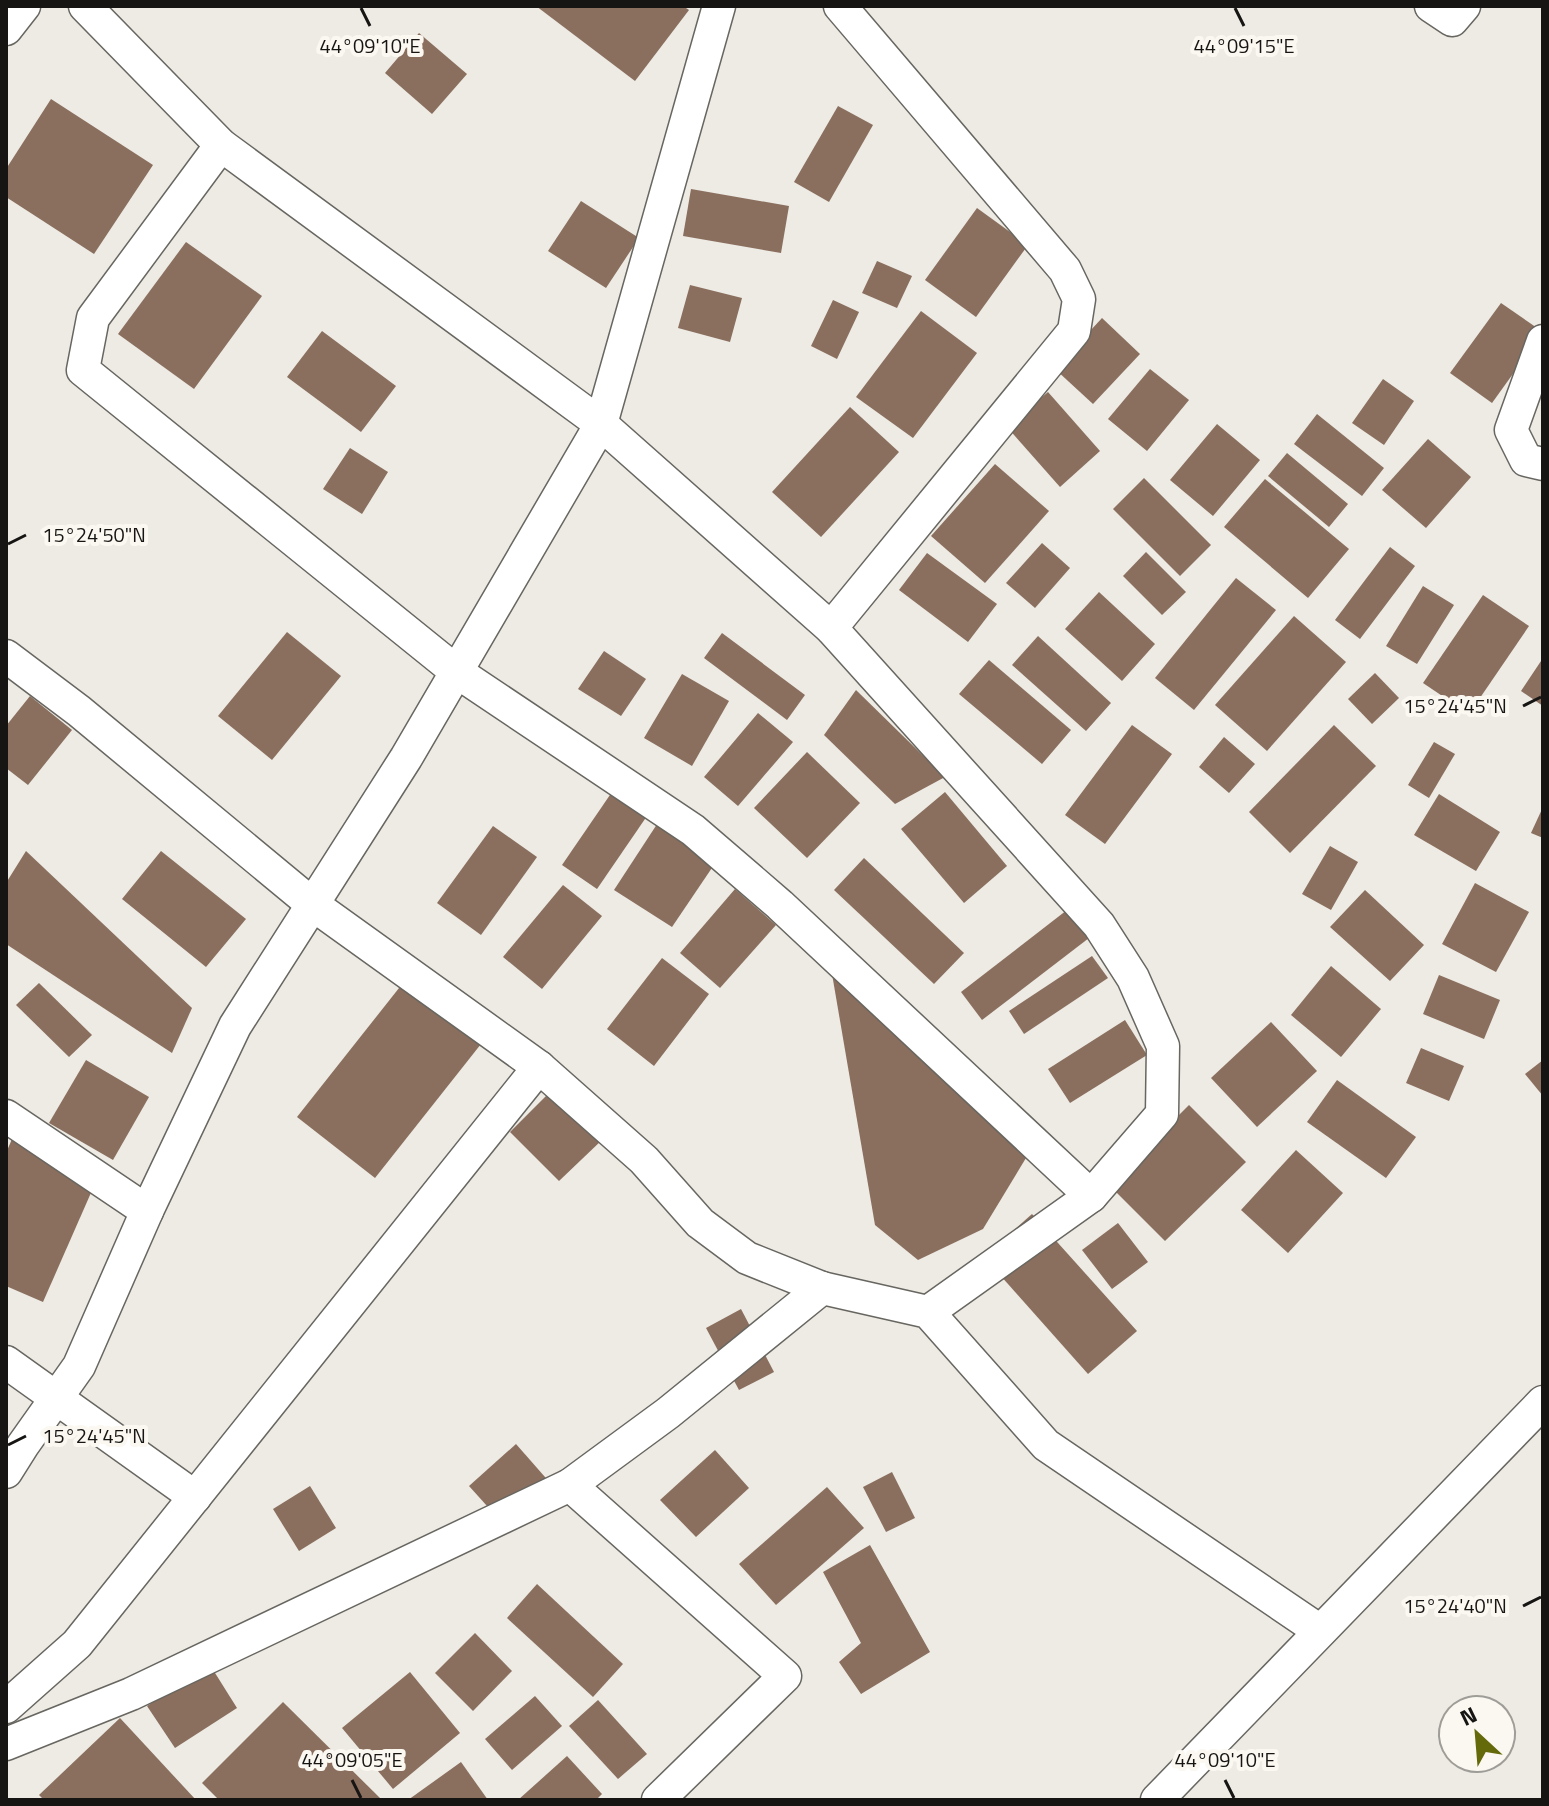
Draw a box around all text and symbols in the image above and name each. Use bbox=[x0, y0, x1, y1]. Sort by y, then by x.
text: 44°09'10"E bbox=[319, 30, 421, 61]
text: 44°09'15"E bbox=[1193, 30, 1295, 61]
text: 15°24'50"N bbox=[42, 519, 146, 550]
text: 15°24'45"N bbox=[1403, 690, 1507, 721]
text: 15°24'45"N bbox=[42, 1420, 146, 1451]
text: 15°24'40"N bbox=[1403, 1590, 1507, 1621]
north arrow bbox=[1437, 1694, 1517, 1774]
text: N bbox=[1454, 1697, 1483, 1735]
text: 44°09'05"E bbox=[301, 1744, 403, 1775]
text: 44°09'10"E bbox=[1174, 1744, 1276, 1775]

